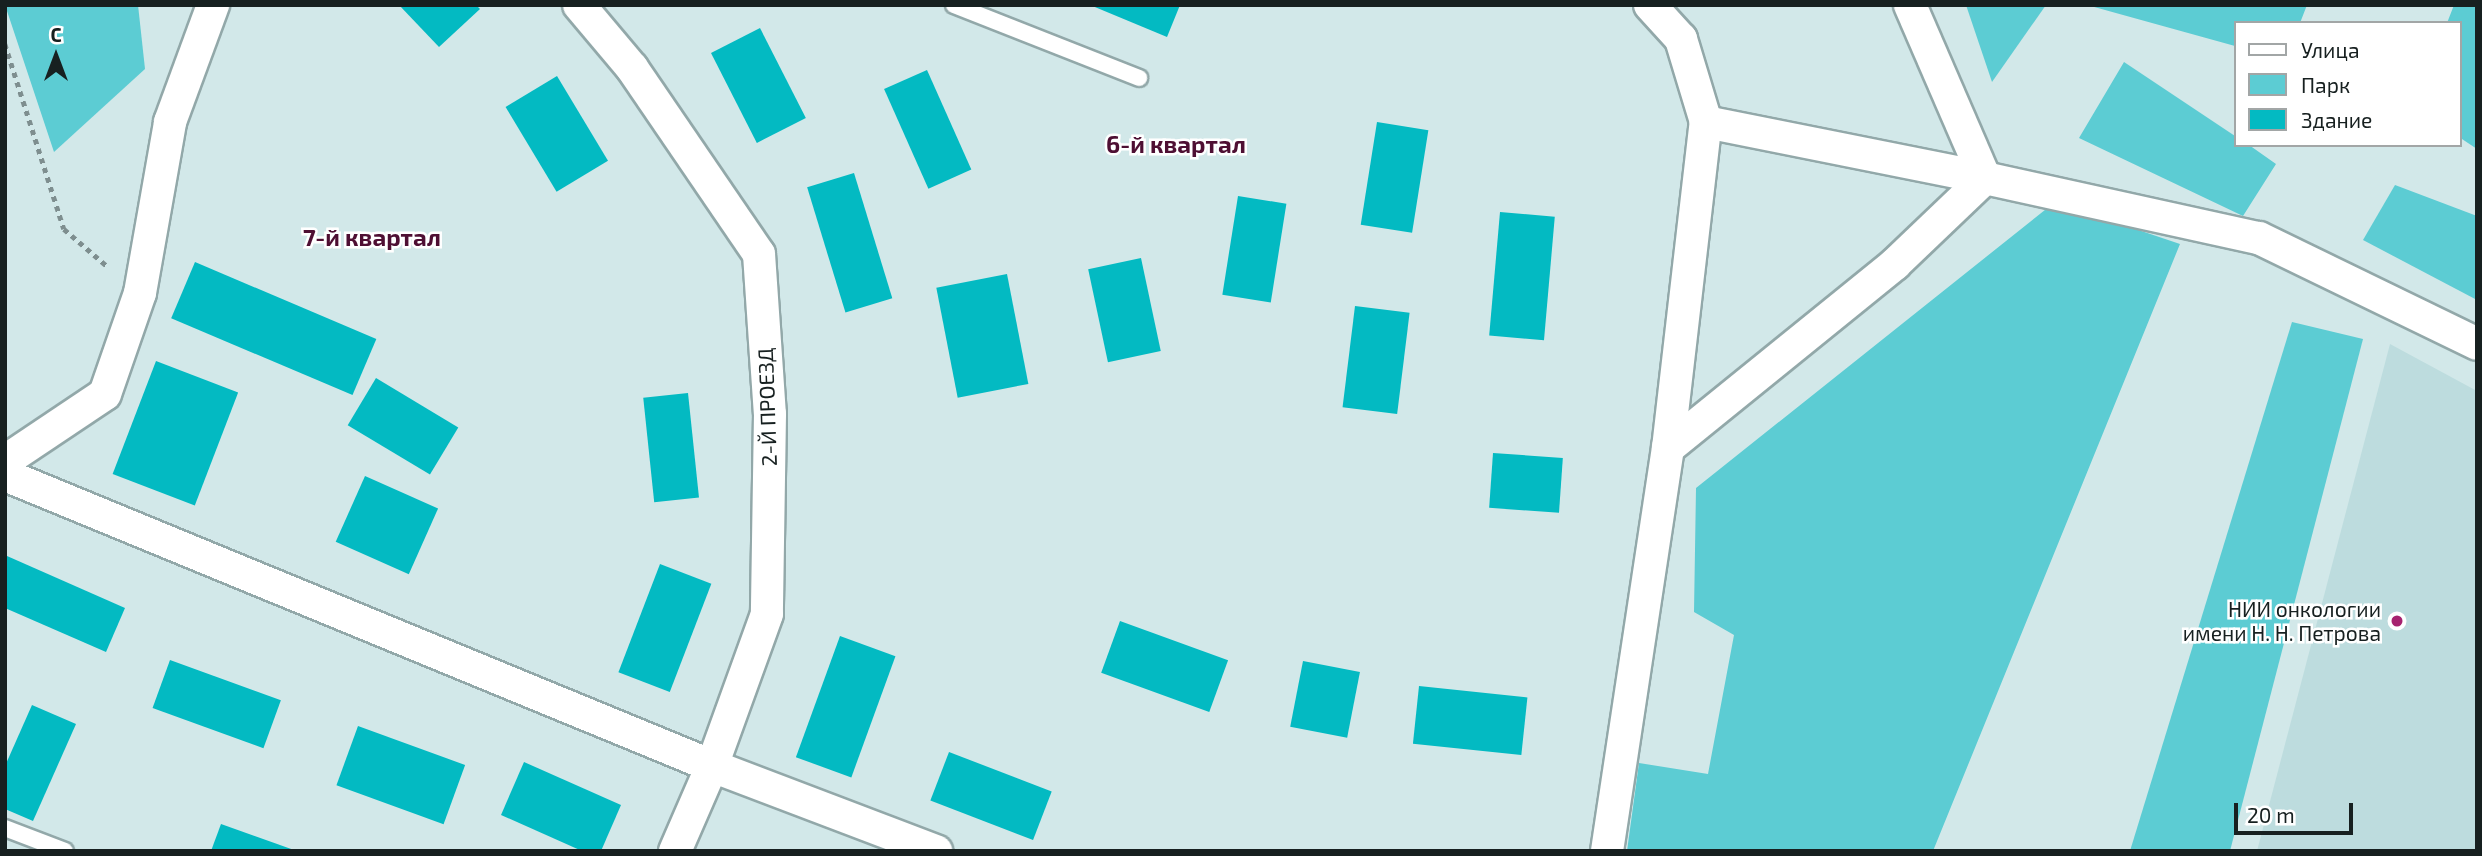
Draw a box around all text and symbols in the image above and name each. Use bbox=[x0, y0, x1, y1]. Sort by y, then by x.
north arrow bbox=[21, 21, 91, 91]
legend bbox=[2234, 21, 2461, 147]
text: С bbox=[50, 23, 62, 46]
text: Улица bbox=[2301, 37, 2360, 62]
text: Парк bbox=[2301, 72, 2350, 97]
text: Здание bbox=[2301, 107, 2372, 132]
district label: 6-й квартал bbox=[1106, 130, 1246, 158]
district label: 7-й квартал bbox=[303, 223, 441, 251]
street label: 2-Й ПРОЕЗД bbox=[752, 347, 782, 467]
place label: НИИ онкологии имени Н. Н. Петрова bbox=[2183, 596, 2381, 646]
marker: НИИ онкологии имени Н. Н. Петрова bbox=[2387, 611, 2407, 631]
scale bar bbox=[2237, 790, 2356, 834]
text: 20 m bbox=[2247, 802, 2295, 827]

